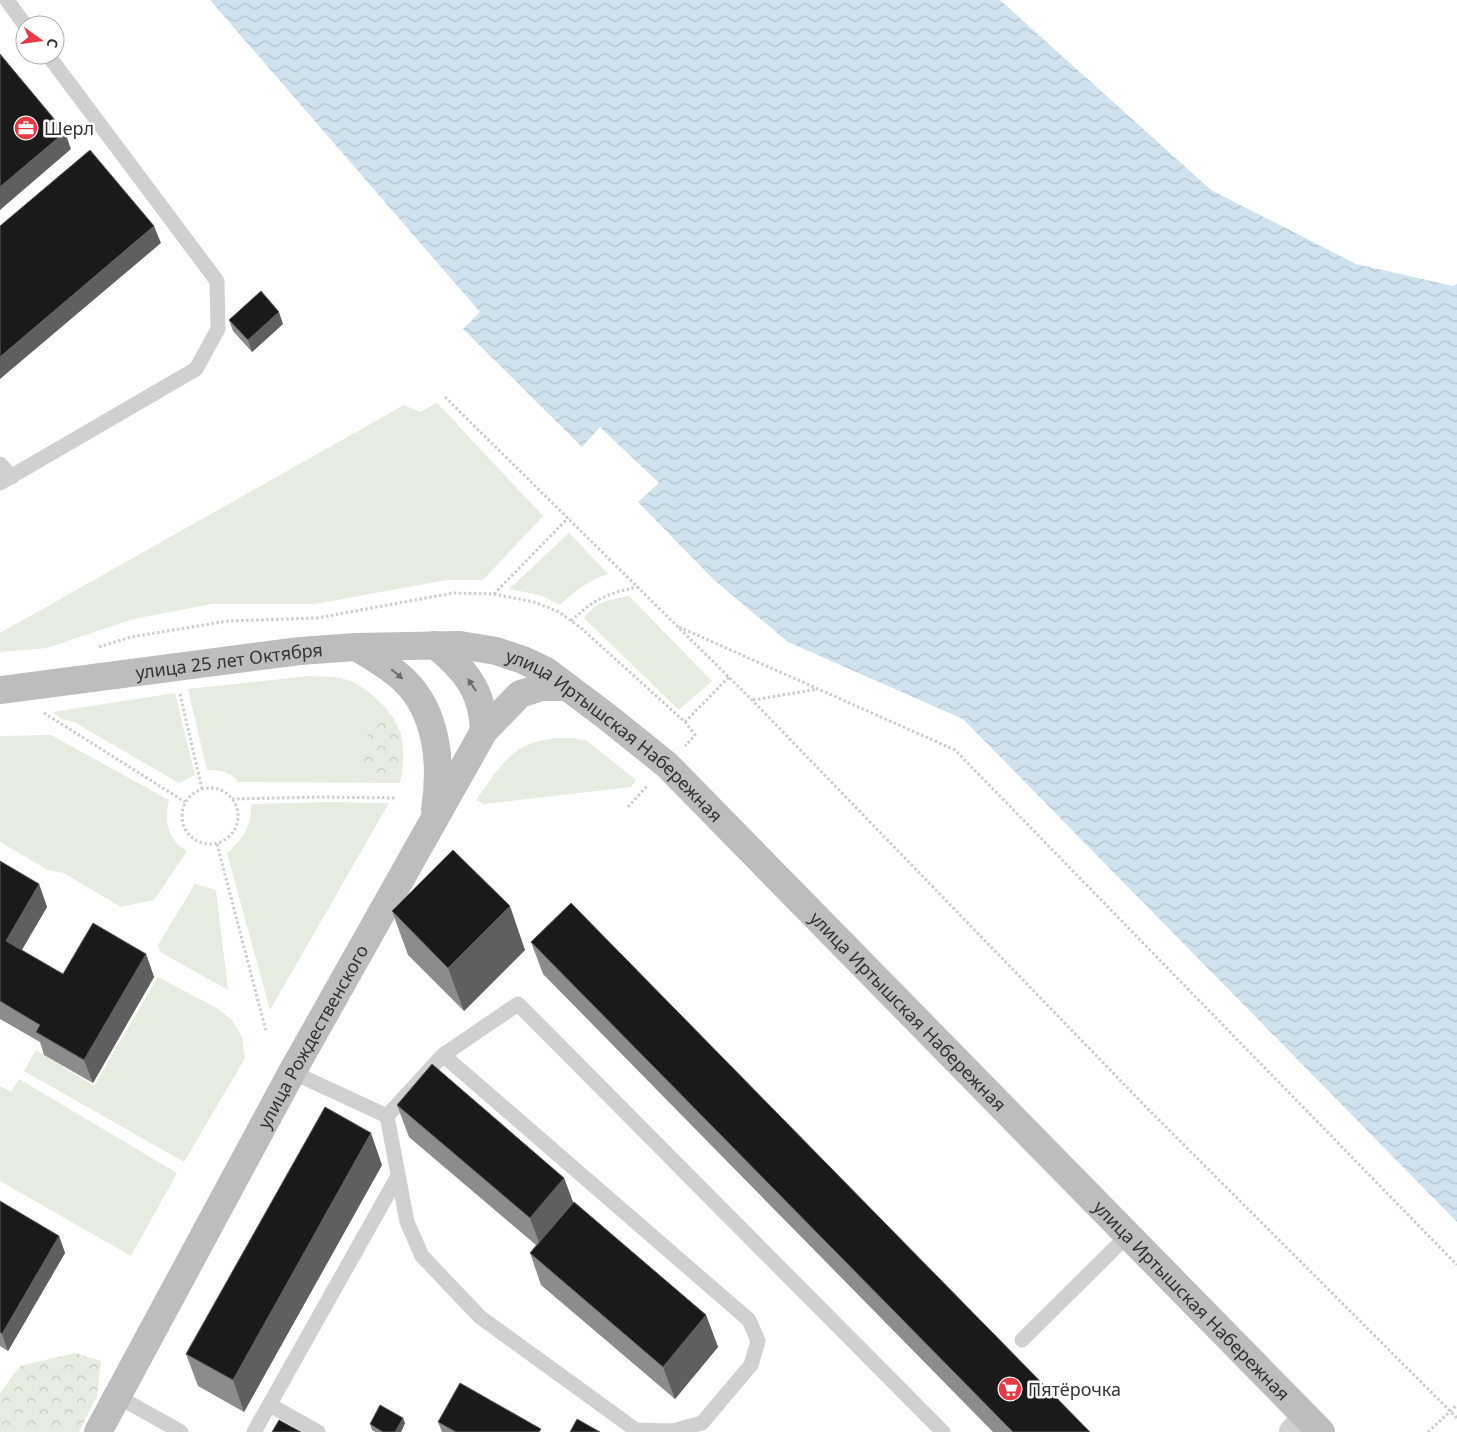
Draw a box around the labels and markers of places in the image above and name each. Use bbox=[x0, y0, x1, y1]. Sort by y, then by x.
office icon: Шерл bbox=[13, 115, 39, 141]
place label: Шерл bbox=[44, 116, 94, 140]
supermarket icon: Пятёрочка bbox=[997, 1376, 1023, 1402]
place label: Пятёрочка bbox=[1028, 1377, 1121, 1401]

